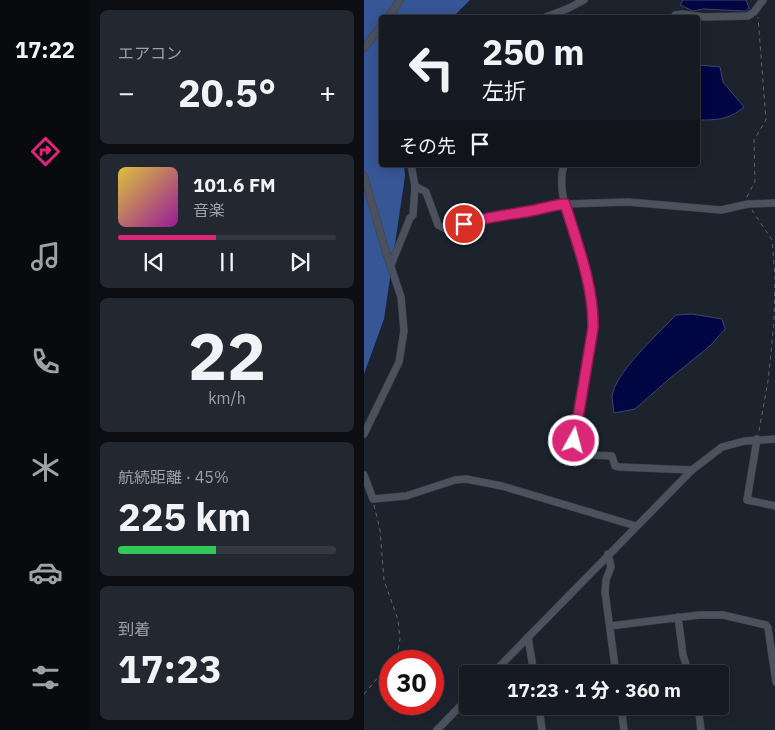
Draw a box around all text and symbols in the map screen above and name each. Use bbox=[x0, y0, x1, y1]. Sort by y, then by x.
text: 250 m bbox=[482, 29, 585, 75]
text: 17:22 bbox=[15, 35, 75, 64]
icon: left bbox=[399, 35, 464, 100]
text: エアコン bbox=[118, 43, 182, 63]
text: 20.5° bbox=[178, 68, 276, 117]
text: − bbox=[118, 74, 135, 111]
text: + bbox=[319, 74, 336, 111]
text: 左折 bbox=[482, 76, 526, 105]
icon: arrive bbox=[466, 130, 494, 158]
icon: directions bbox=[28, 134, 63, 169]
text: その先 bbox=[399, 134, 456, 158]
text: 101.6 FM bbox=[193, 173, 276, 197]
text: 音楽 bbox=[193, 200, 225, 220]
pin bbox=[443, 203, 485, 245]
icon: arrive bbox=[450, 210, 478, 238]
icon: music bbox=[28, 239, 63, 274]
icon: previous bbox=[140, 248, 168, 276]
icon: pause bbox=[213, 248, 241, 276]
icon: next bbox=[286, 248, 314, 276]
text: 22 bbox=[188, 313, 266, 398]
icon: phone bbox=[28, 344, 63, 379]
text: km/h bbox=[208, 388, 246, 408]
position arrow bbox=[547, 414, 599, 466]
icon: climate bbox=[28, 450, 63, 485]
text: 航続距離 · 45% bbox=[118, 467, 229, 487]
text: 225 km bbox=[118, 492, 251, 541]
icon: car bbox=[28, 555, 63, 590]
text: 到着 bbox=[118, 619, 150, 639]
text: 17:23 bbox=[118, 644, 222, 693]
speed limit sign: 30 bbox=[379, 650, 444, 715]
icon: filters bbox=[28, 660, 63, 695]
text: 17:23 · 1 分 · 360 m bbox=[507, 678, 681, 702]

